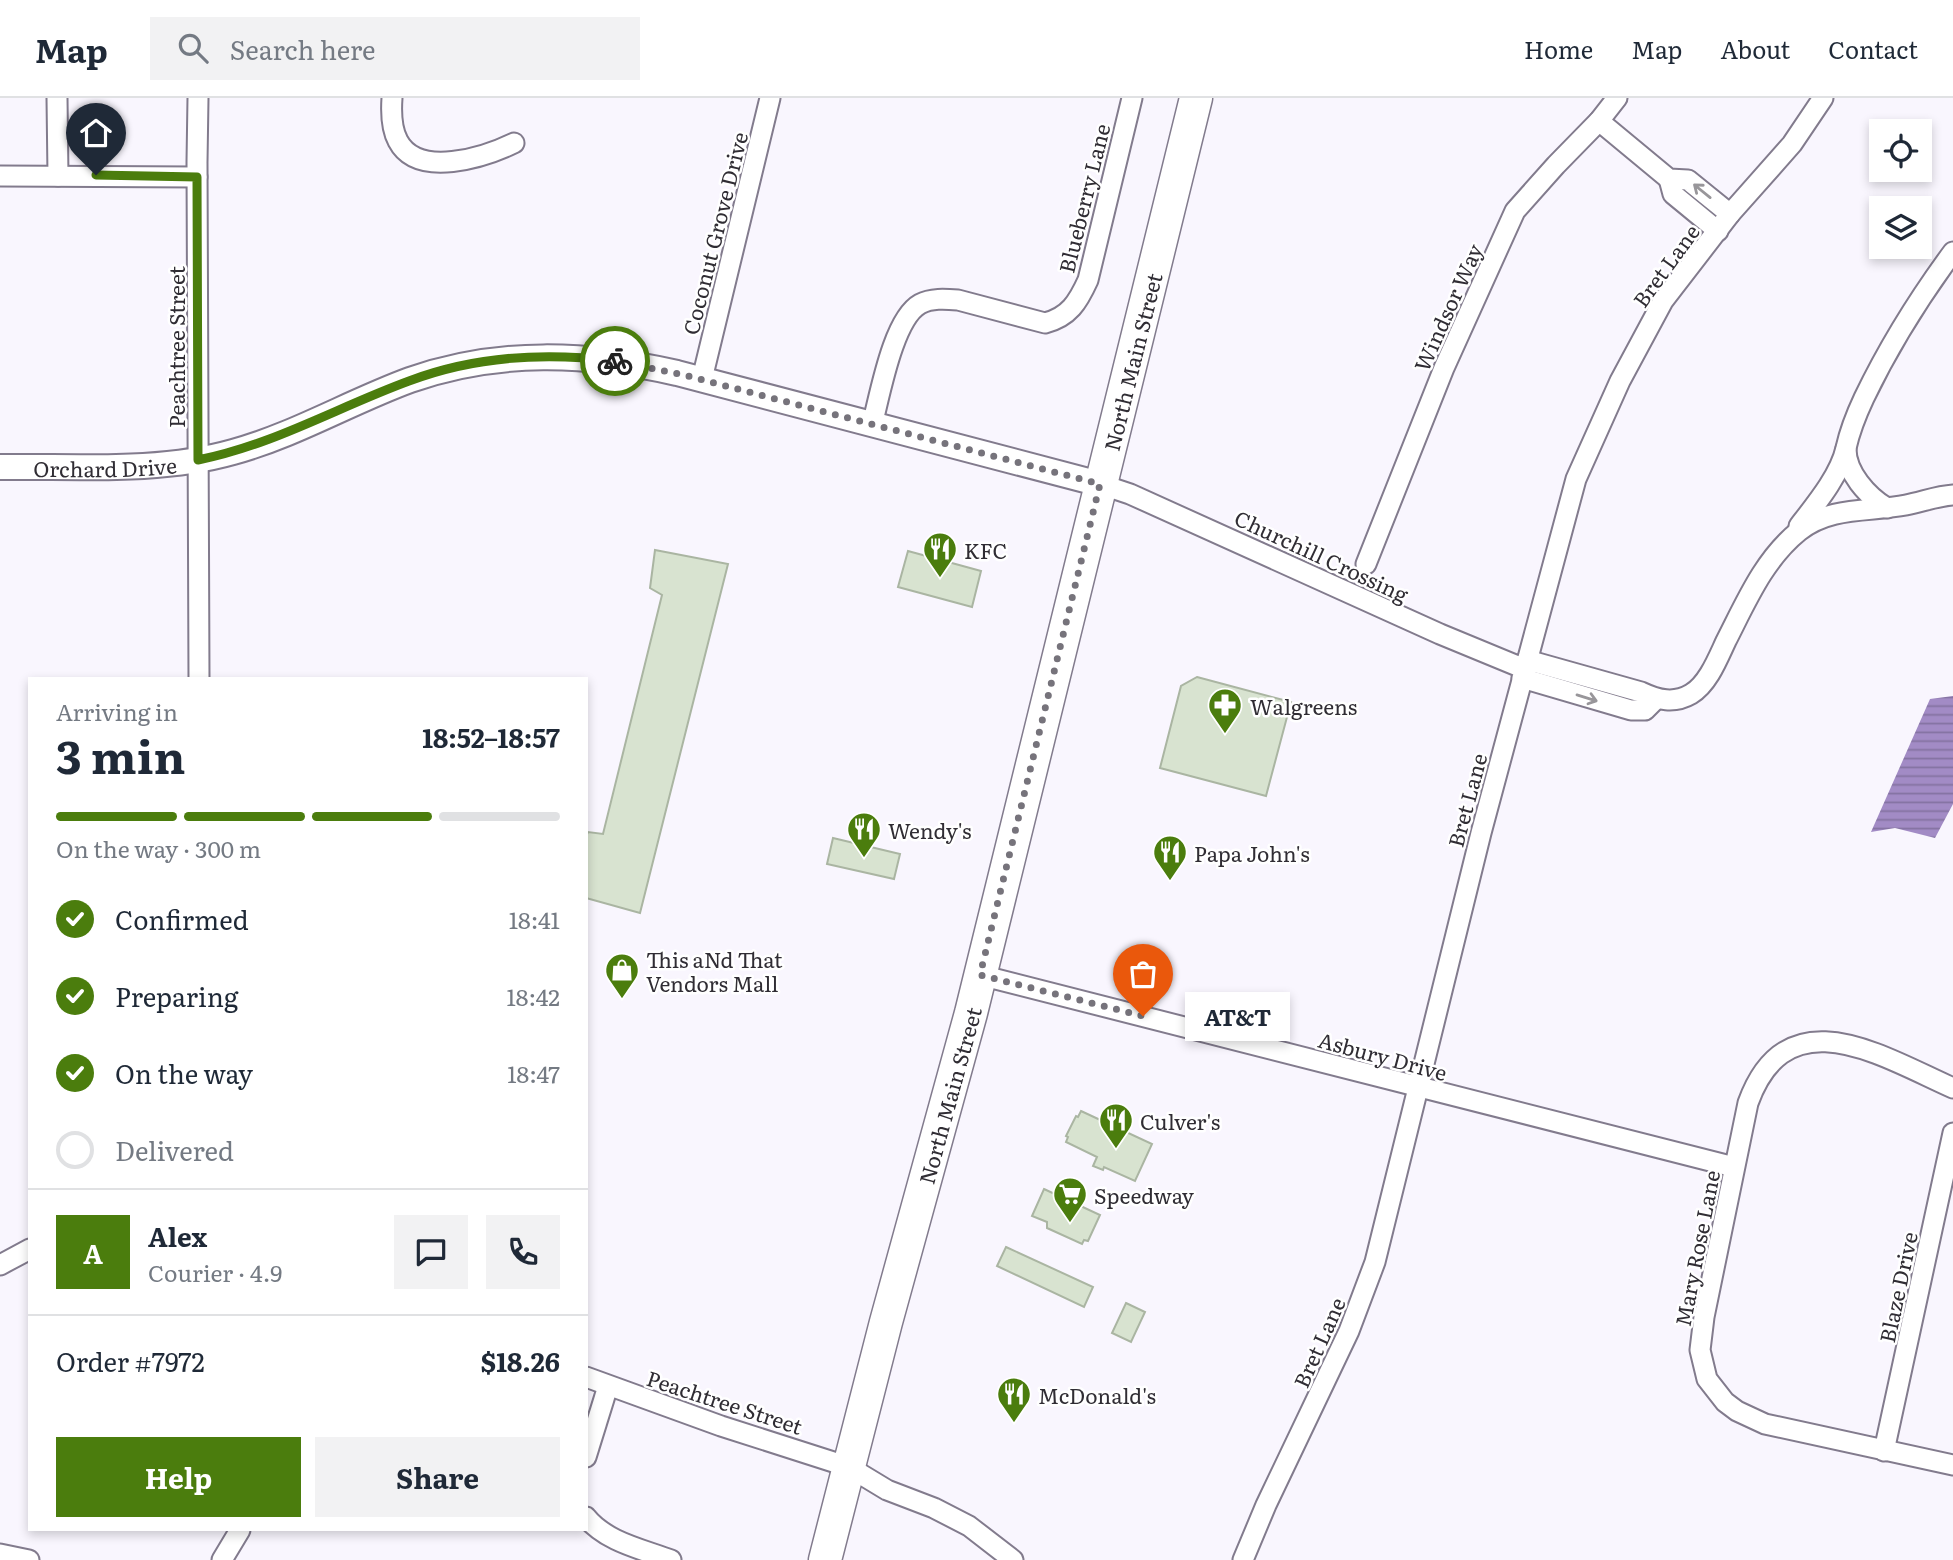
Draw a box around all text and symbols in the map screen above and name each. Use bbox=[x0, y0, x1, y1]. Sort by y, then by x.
search box bbox=[150, 17, 640, 80]
text: Map bbox=[35, 24, 108, 73]
icon: search bbox=[174, 29, 212, 67]
text: Search here bbox=[230, 29, 376, 68]
text: Home bbox=[1524, 31, 1593, 66]
text: Map bbox=[1631, 31, 1682, 66]
text: About bbox=[1720, 31, 1790, 66]
text: Contact bbox=[1828, 31, 1918, 66]
pin bbox=[66, 103, 126, 175]
icon: home bbox=[77, 114, 115, 152]
map controls bbox=[1869, 119, 1932, 259]
button: locate bbox=[1869, 119, 1932, 182]
street label: Blueberry Lane bbox=[1049, 120, 1117, 276]
street label: Coconut Grove Drive bbox=[674, 128, 754, 338]
one-way arrow bbox=[1693, 184, 1711, 199]
button: layers bbox=[1869, 196, 1932, 259]
street label: Bret Lane bbox=[1624, 217, 1706, 313]
street label: Windsor Way bbox=[1405, 237, 1489, 376]
street label: Peachtree Street bbox=[160, 265, 191, 428]
street label: North Main Street bbox=[1094, 269, 1168, 454]
courier bbox=[580, 326, 650, 396]
icon: bike bbox=[596, 342, 634, 380]
street label: Orchard Drive bbox=[33, 448, 178, 483]
street label: Churchill Crossing bbox=[1230, 501, 1414, 609]
restaurant icon: KFC bbox=[921, 530, 959, 579]
place label: KFC bbox=[964, 534, 1007, 565]
pharmacy icon: Walgreens bbox=[1206, 686, 1244, 735]
place label: Walgreens bbox=[1250, 690, 1357, 721]
one-way arrow bbox=[1576, 692, 1598, 705]
text: Arriving in bbox=[56, 694, 178, 728]
text: 18:52–18:57 bbox=[422, 717, 560, 756]
text: 3 min bbox=[56, 720, 186, 788]
street label: Bret Lane bbox=[1439, 750, 1493, 850]
restaurant icon: Wendy's bbox=[845, 810, 883, 859]
place label: Wendy's bbox=[888, 814, 972, 845]
text: On the way · 300 m bbox=[56, 831, 261, 865]
restaurant icon: Papa John's bbox=[1151, 833, 1189, 882]
place label: Papa John's bbox=[1194, 837, 1310, 868]
text: Confirmed bbox=[115, 899, 249, 938]
icon: check bbox=[56, 900, 94, 938]
text: 18:41 bbox=[509, 902, 560, 936]
place label: This aNd That Vendors Mall bbox=[646, 943, 783, 998]
pin bbox=[1113, 944, 1173, 1016]
shop icon: This aNd That Vendors Mall bbox=[603, 951, 641, 1000]
icon: bag bbox=[1124, 955, 1162, 993]
text: Preparing bbox=[115, 976, 238, 1015]
icon: check bbox=[56, 977, 94, 1015]
text: 18:42 bbox=[506, 979, 560, 1013]
callout: AT&T bbox=[1185, 992, 1290, 1040]
text: AT&T bbox=[1204, 999, 1271, 1033]
street label: North Main Street bbox=[909, 1003, 988, 1187]
street label: Asbury Drive bbox=[1315, 1023, 1451, 1087]
text: On the way bbox=[115, 1053, 253, 1092]
icon: check bbox=[56, 1054, 94, 1092]
text: 18:47 bbox=[507, 1056, 560, 1090]
restaurant icon: Culver's bbox=[1097, 1101, 1135, 1150]
place label: Culver's bbox=[1140, 1105, 1220, 1136]
text: Delivered bbox=[115, 1130, 234, 1169]
street label: Mary Rose Lane bbox=[1666, 1167, 1726, 1329]
supermarket icon: Speedway bbox=[1051, 1175, 1089, 1224]
place label: Speedway bbox=[1094, 1179, 1195, 1210]
button: chat bbox=[394, 1215, 468, 1289]
button: phone bbox=[486, 1215, 560, 1289]
text: Alex bbox=[148, 1216, 207, 1255]
street label: Blaze Drive bbox=[1870, 1229, 1924, 1345]
text: A bbox=[83, 1233, 103, 1272]
text: Courier · 4.9 bbox=[148, 1255, 282, 1289]
street label: Bret Lane bbox=[1284, 1292, 1352, 1392]
text: Order #7972 bbox=[56, 1341, 205, 1380]
text: $18.26 bbox=[481, 1341, 560, 1380]
street label: Peachtree Street bbox=[643, 1361, 807, 1441]
restaurant icon: McDonald's bbox=[995, 1375, 1033, 1424]
place label: McDonald's bbox=[1038, 1379, 1156, 1410]
button: Help bbox=[56, 1437, 301, 1517]
button: Share bbox=[315, 1437, 560, 1517]

